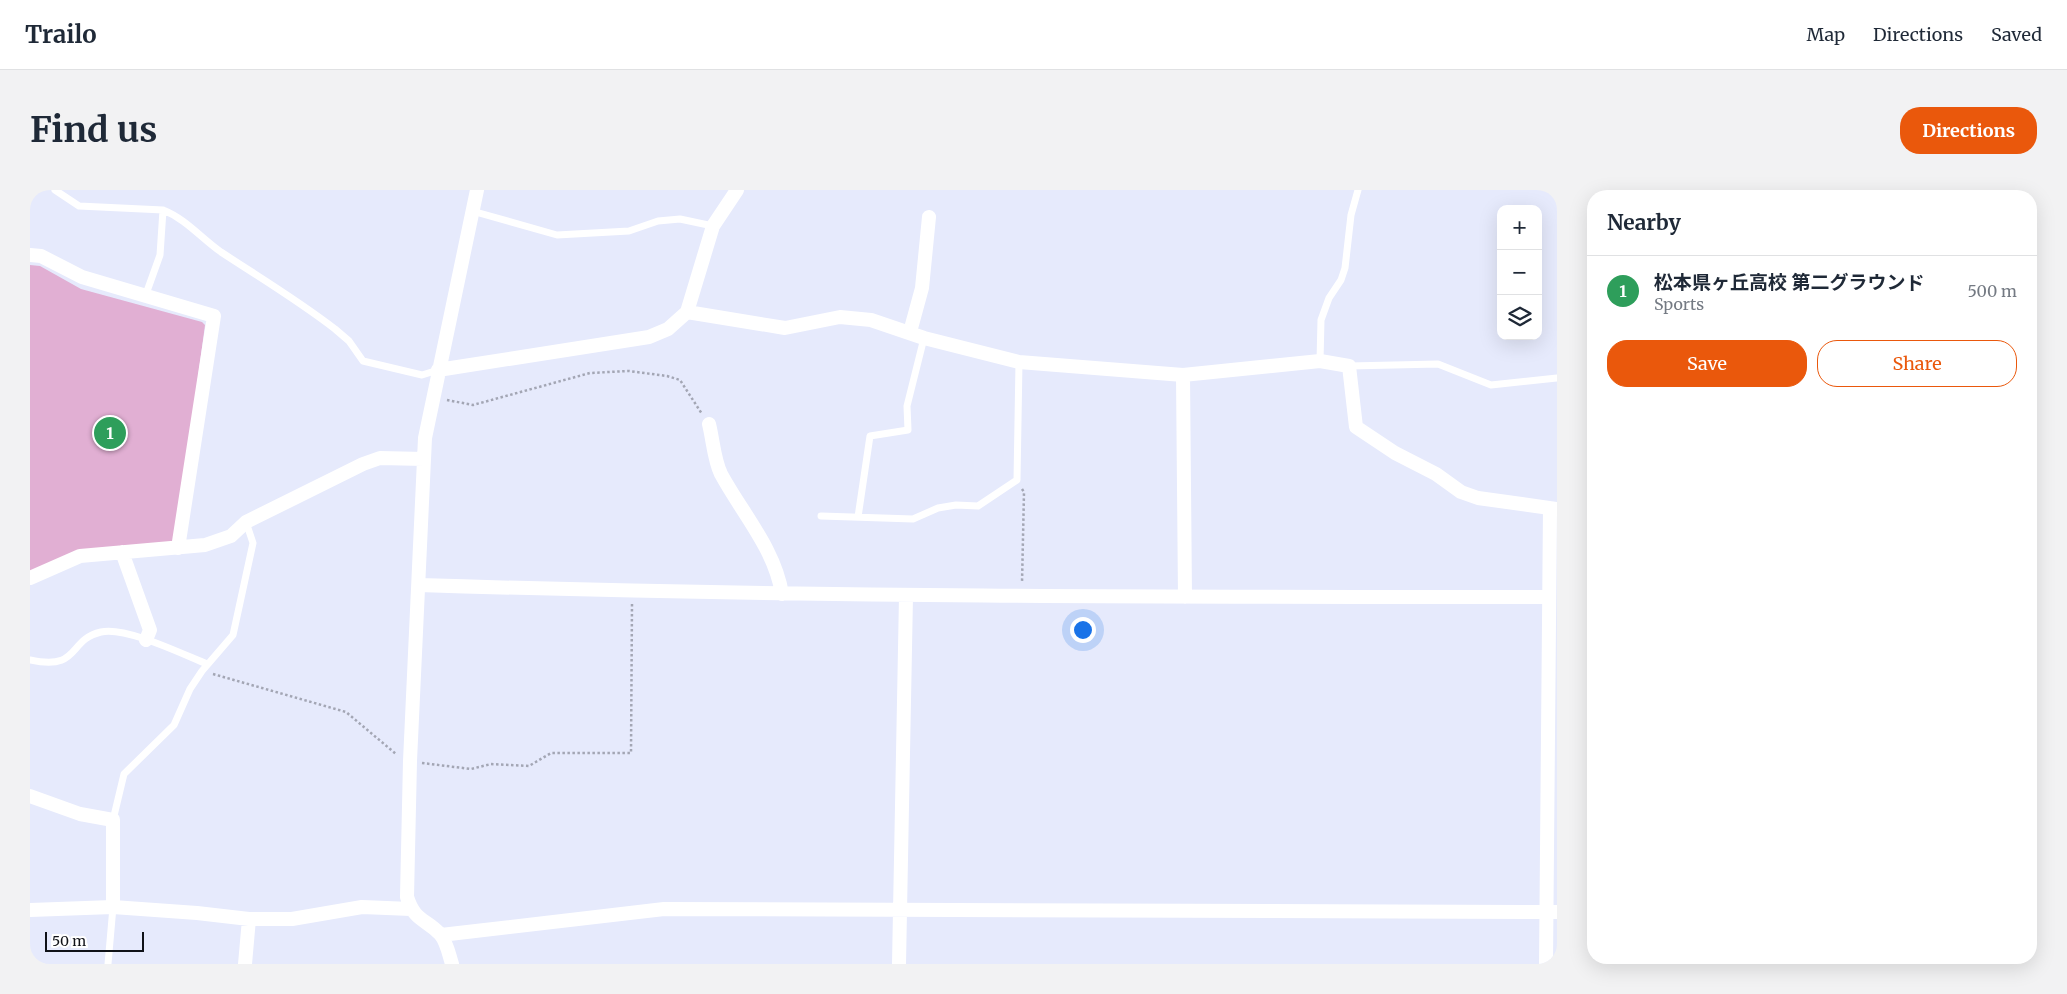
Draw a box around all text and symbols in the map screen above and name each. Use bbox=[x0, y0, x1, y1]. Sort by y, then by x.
text: Trailo bbox=[25, 19, 97, 50]
text: Map bbox=[1807, 23, 1845, 46]
text: Directions bbox=[1873, 23, 1963, 46]
text: Saved bbox=[1991, 23, 2042, 46]
button: Directions bbox=[1900, 107, 2037, 154]
text: Find us bbox=[30, 108, 157, 152]
map controls bbox=[1497, 205, 1542, 340]
button: + bbox=[1497, 205, 1542, 250]
text: Nearby bbox=[1607, 209, 1681, 236]
button: − bbox=[1497, 250, 1542, 295]
text: 松本県ヶ丘高校 第二グラウンド bbox=[1654, 270, 1925, 294]
text: 1 bbox=[1619, 281, 1627, 301]
text: 500 m bbox=[1967, 281, 2017, 301]
text: Sports bbox=[1654, 294, 1704, 314]
button: layers bbox=[1497, 295, 1542, 340]
button: Save bbox=[1607, 340, 1807, 387]
button: Share bbox=[1817, 340, 2017, 387]
pin: 1 bbox=[94, 414, 126, 452]
your location bbox=[1070, 617, 1096, 643]
scale bar bbox=[45, 929, 144, 952]
text: 50 m bbox=[52, 932, 86, 950]

